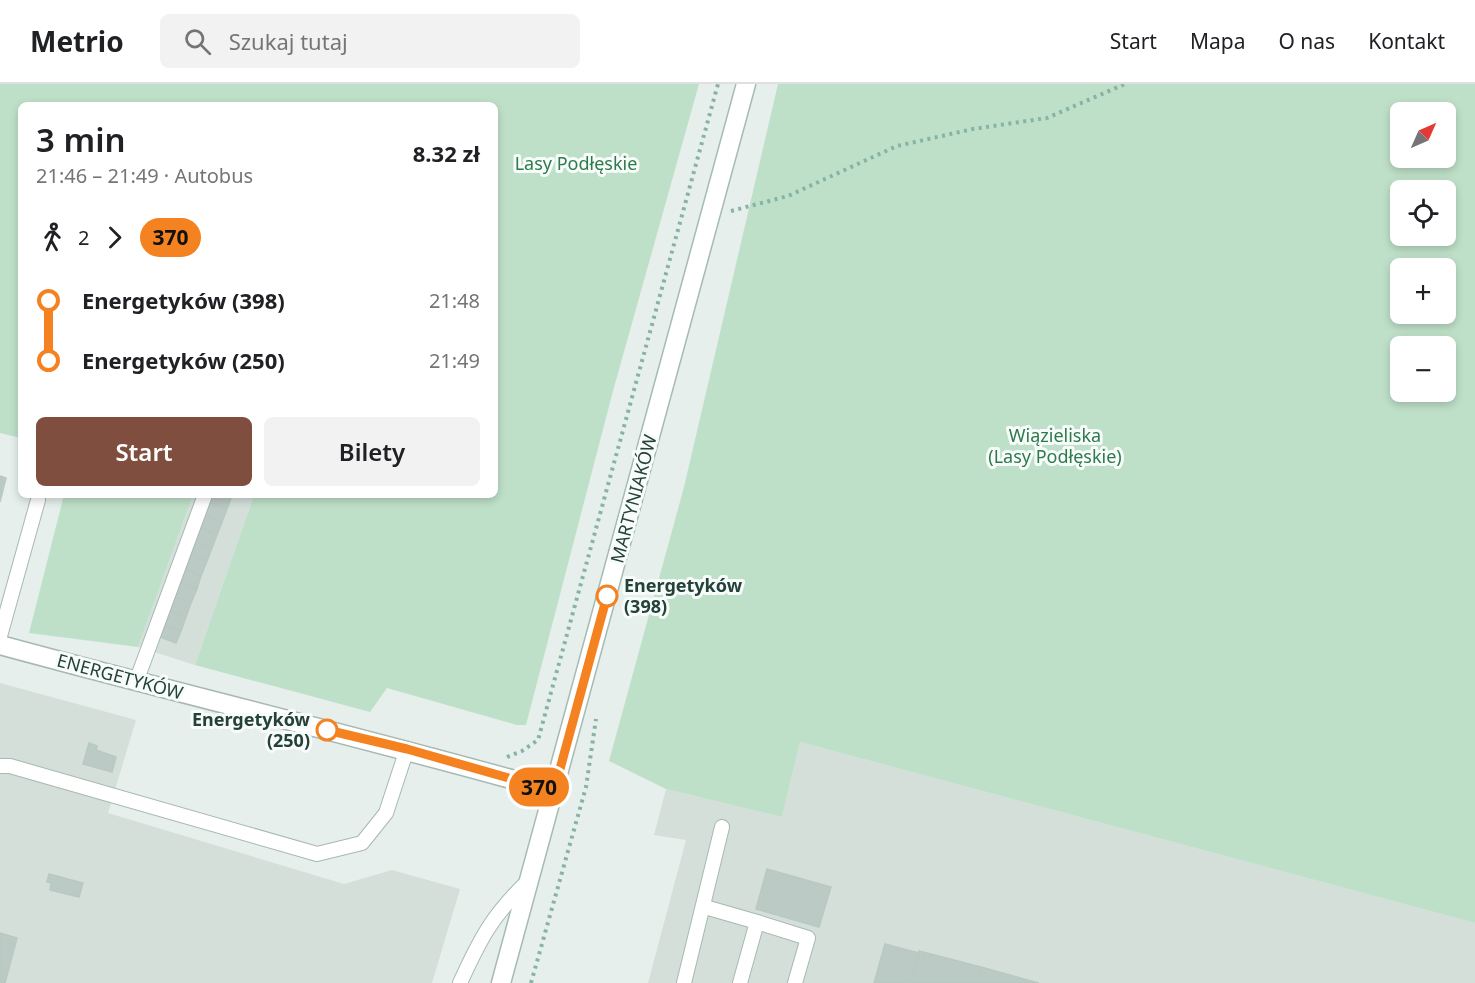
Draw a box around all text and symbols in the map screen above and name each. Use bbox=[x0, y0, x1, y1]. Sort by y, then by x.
search box bbox=[160, 14, 580, 68]
text: Metrio bbox=[30, 22, 124, 60]
icon: search bbox=[181, 25, 214, 58]
text: Szukaj tutaj bbox=[229, 26, 348, 56]
text: Start bbox=[1110, 27, 1157, 55]
text: Mapa bbox=[1190, 27, 1245, 55]
text: O nas bbox=[1278, 27, 1335, 55]
text: Kontakt bbox=[1368, 27, 1445, 55]
north arrow bbox=[1390, 102, 1456, 168]
map controls bbox=[1390, 102, 1456, 402]
text: 3 min bbox=[36, 117, 126, 162]
text: 8.32 zł bbox=[413, 138, 480, 168]
park label: Lasy Podłęskie bbox=[515, 151, 637, 175]
text: 21:46 – 21:49 · Autobus bbox=[36, 162, 253, 189]
button: locate bbox=[1390, 180, 1456, 246]
icon: walk bbox=[36, 221, 69, 254]
icon: forward bbox=[98, 221, 131, 254]
text: 370 bbox=[152, 223, 189, 251]
text: 2 bbox=[78, 224, 89, 251]
button: + bbox=[1390, 258, 1456, 324]
text: Energetyków (398) bbox=[82, 285, 285, 315]
text: 21:48 bbox=[429, 287, 480, 314]
button: − bbox=[1390, 336, 1456, 402]
text: Energetyków (250) bbox=[82, 345, 285, 375]
text: 21:49 bbox=[429, 347, 480, 374]
button: Start bbox=[36, 417, 252, 486]
button: Bilety bbox=[264, 417, 480, 486]
park label: Wiązieliska (Lasy Podłęskie) bbox=[988, 423, 1122, 468]
street label: MARTYNIAKÓW bbox=[604, 432, 662, 566]
place label: Energetyków (398) bbox=[624, 573, 743, 618]
marker: Energetyków (398) bbox=[596, 585, 618, 607]
street label: ENERGETYKÓW bbox=[55, 648, 186, 704]
place label: Energetyków (250) bbox=[192, 707, 311, 752]
marker: Energetyków (250) bbox=[316, 719, 338, 741]
line badge: 370 bbox=[504, 768, 574, 806]
text: 370 bbox=[521, 773, 557, 801]

